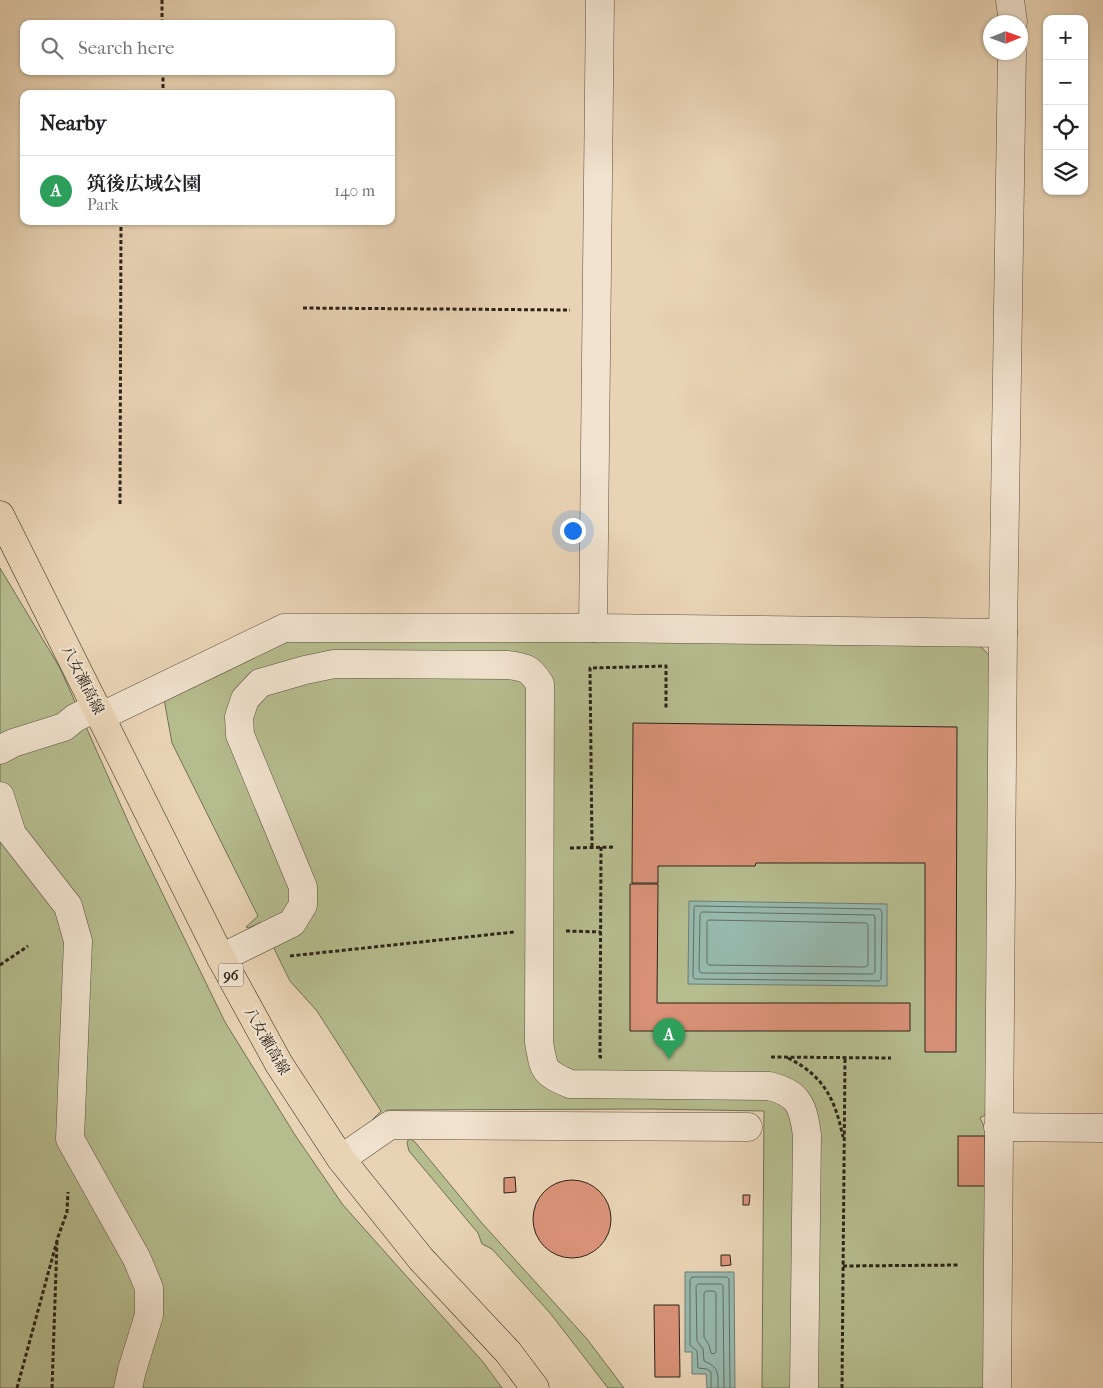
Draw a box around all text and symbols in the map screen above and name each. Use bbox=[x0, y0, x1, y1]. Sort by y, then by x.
north arrow bbox=[983, 15, 1028, 60]
map controls bbox=[1043, 15, 1088, 195]
button: + bbox=[1043, 15, 1088, 60]
search box bbox=[20, 20, 395, 75]
icon: search bbox=[38, 34, 66, 62]
text: Search here bbox=[78, 37, 174, 59]
button: − bbox=[1043, 60, 1088, 105]
button: locate bbox=[1043, 105, 1088, 150]
text: Nearby bbox=[40, 111, 106, 135]
button: layers bbox=[1043, 150, 1088, 195]
text: 筑後広域公園 bbox=[87, 173, 201, 195]
text: A bbox=[51, 181, 61, 200]
text: 140 m bbox=[334, 181, 375, 200]
text: Park bbox=[87, 195, 119, 214]
your location bbox=[560, 518, 586, 544]
street label: 八女瀬高線 bbox=[58, 642, 108, 718]
road number: 96 bbox=[218, 964, 244, 986]
street label: 八女瀬高線 bbox=[240, 1004, 294, 1078]
pin: A bbox=[653, 1018, 685, 1059]

